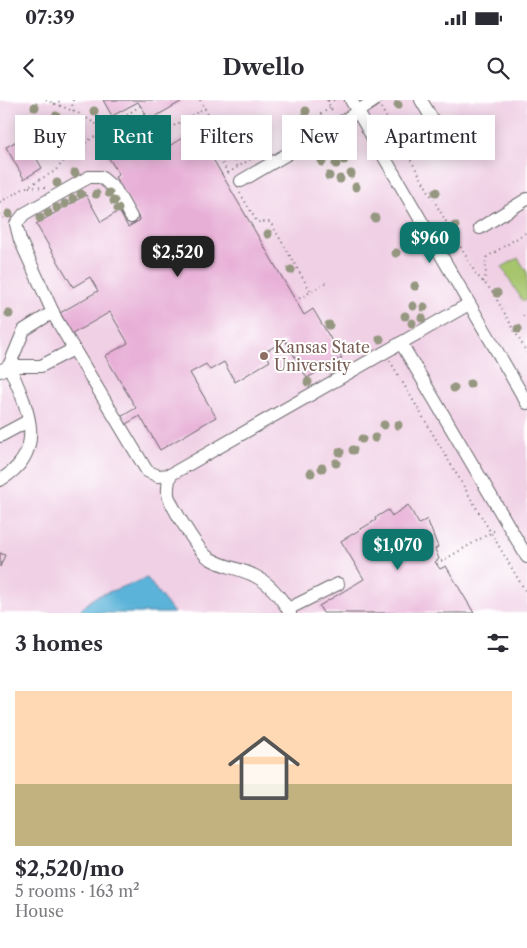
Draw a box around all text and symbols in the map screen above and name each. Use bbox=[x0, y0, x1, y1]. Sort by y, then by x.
text: 07:39 bbox=[25, 6, 75, 29]
icon: back bbox=[15, 54, 43, 82]
text: Dwello bbox=[222, 54, 305, 81]
icon: search bbox=[484, 54, 512, 82]
chip: Buy bbox=[15, 115, 85, 160]
chip: Rent bbox=[95, 115, 171, 160]
chip: Filters bbox=[181, 115, 272, 160]
chip: New bbox=[282, 115, 357, 160]
chip: Apartment bbox=[367, 115, 495, 160]
pin: $960 bbox=[400, 221, 460, 264]
text: $960 bbox=[411, 228, 449, 248]
pin: $2,520 bbox=[137, 236, 219, 278]
text: $2,520 bbox=[152, 242, 204, 262]
place label: Kansas State University bbox=[274, 337, 370, 375]
marker: Kansas State University bbox=[258, 350, 270, 362]
pin: $1,070 bbox=[357, 528, 439, 571]
text: $1,070 bbox=[373, 535, 423, 555]
icon: filters bbox=[484, 629, 512, 657]
text: 3 homes bbox=[15, 631, 103, 656]
icon: home bbox=[219, 723, 309, 813]
text: $2,520/mo bbox=[15, 856, 124, 881]
text: 5 rooms · 163 m² bbox=[15, 881, 140, 901]
text: House bbox=[15, 901, 64, 921]

